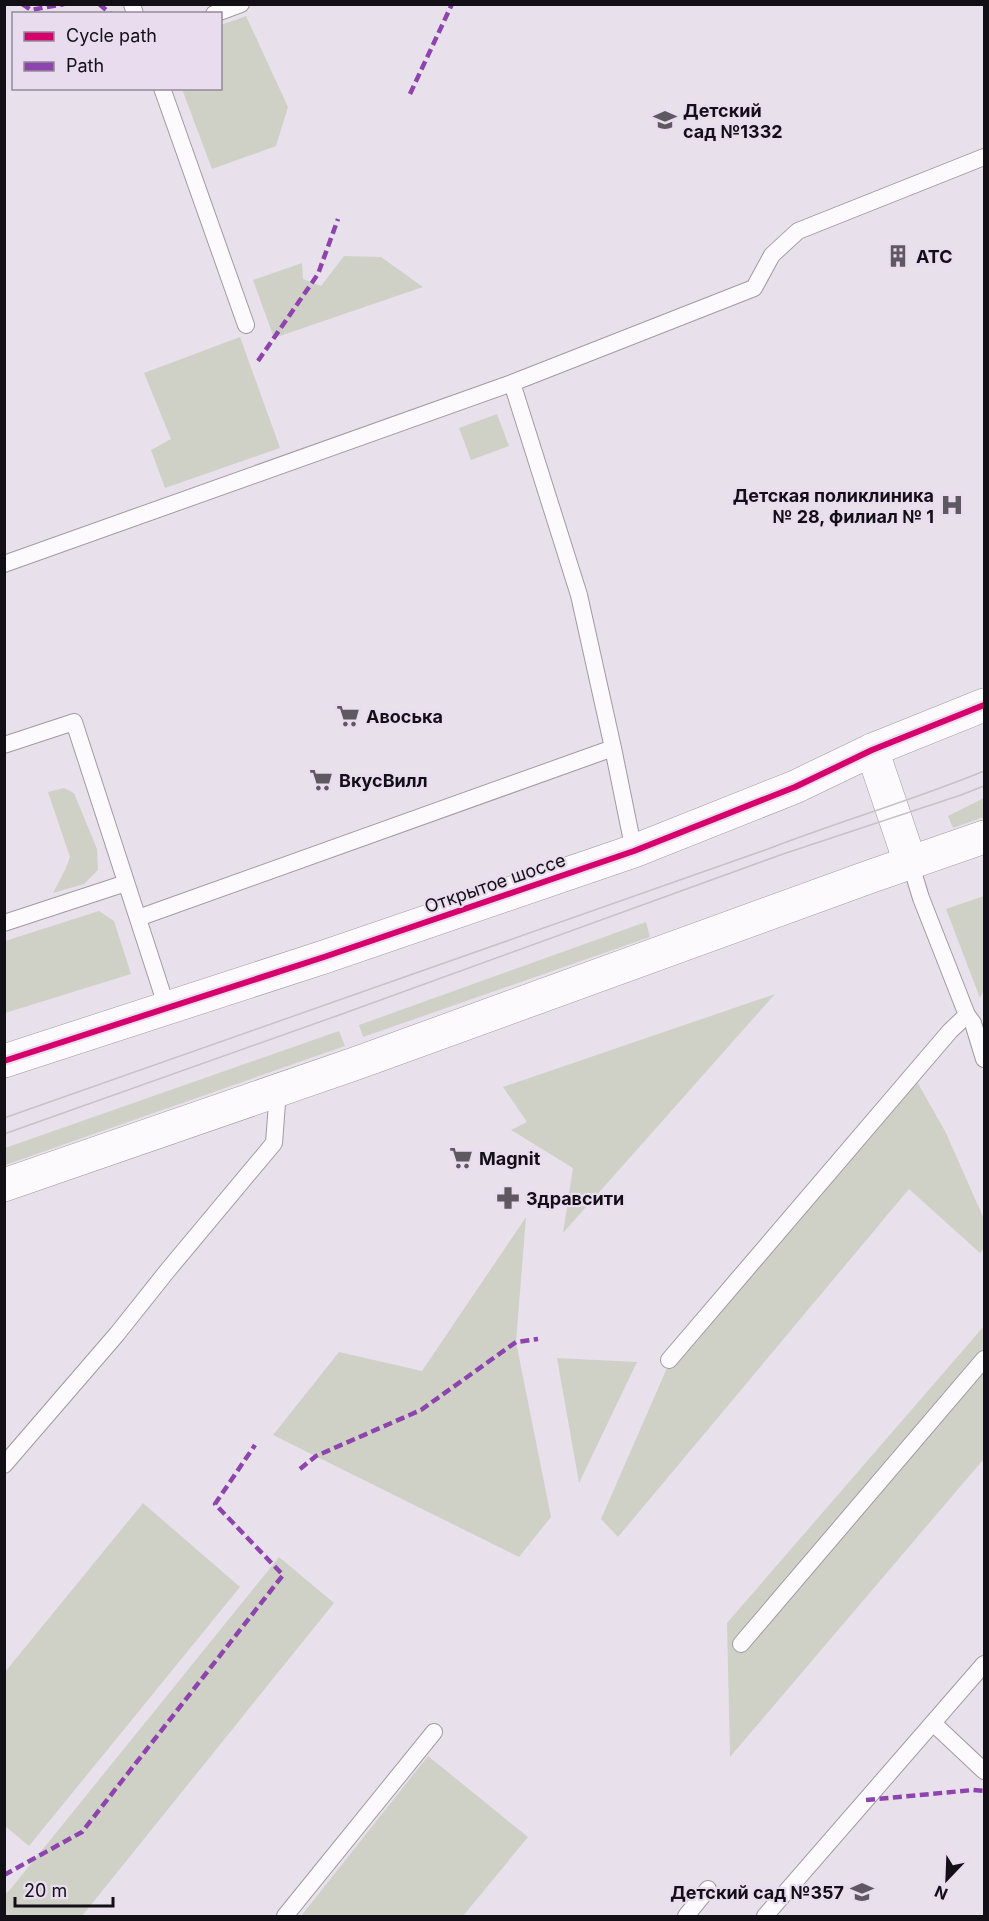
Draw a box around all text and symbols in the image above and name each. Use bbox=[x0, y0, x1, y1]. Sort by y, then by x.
legend bbox=[12, 12, 222, 90]
text: Cycle path bbox=[66, 25, 157, 46]
text: Path bbox=[66, 55, 104, 76]
place label: Детский сад №1332 bbox=[683, 100, 783, 142]
school or university icon: Детский сад №1332 bbox=[652, 107, 678, 133]
building icon: АТС bbox=[885, 243, 911, 269]
place label: АТС bbox=[916, 246, 953, 267]
place label: Детская поликлиника № 28, филиал № 1 bbox=[733, 485, 934, 527]
hospital icon: Детская поликлиника № 28, филиал № 1 bbox=[939, 492, 965, 518]
supermarket icon: Авоська bbox=[335, 703, 361, 729]
place label: Авоська bbox=[366, 706, 443, 727]
supermarket icon: ВкусВилл bbox=[308, 767, 334, 793]
place label: ВкусВилл bbox=[339, 770, 428, 791]
street label: Открытое шоссе bbox=[422, 849, 568, 917]
supermarket icon: Magnit bbox=[448, 1145, 474, 1171]
place label: Magnit bbox=[479, 1148, 541, 1169]
pharmacy icon: Здравсити bbox=[495, 1185, 521, 1211]
place label: Здравсити bbox=[526, 1188, 624, 1209]
north arrow bbox=[917, 1849, 977, 1909]
scale bar bbox=[15, 1870, 112, 1908]
school or university icon: Детский сад №357 bbox=[849, 1879, 875, 1905]
text: 20 m bbox=[24, 1880, 67, 1901]
text: N bbox=[932, 1881, 951, 1904]
place label: Детский сад №357 bbox=[670, 1882, 844, 1903]

